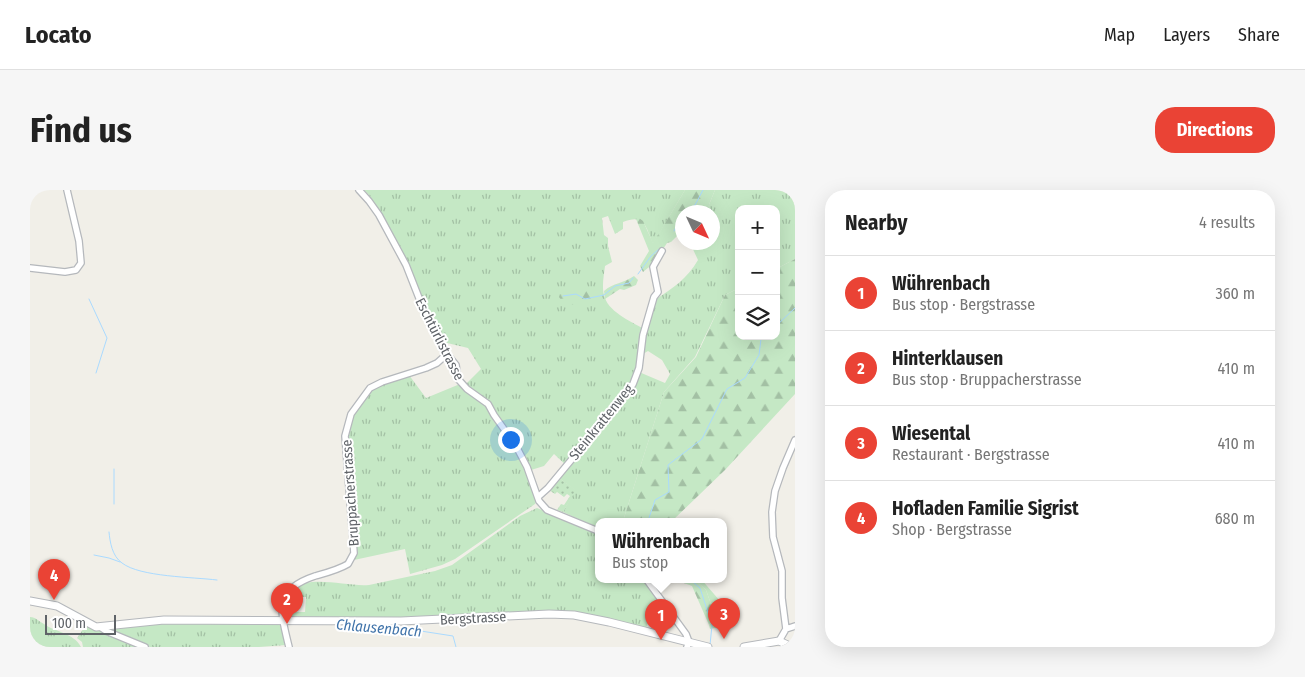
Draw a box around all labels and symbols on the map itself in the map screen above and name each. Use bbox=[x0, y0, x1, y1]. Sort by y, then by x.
north arrow bbox=[675, 205, 720, 250]
street label: Eschtürlistrasse bbox=[411, 295, 468, 383]
street label: Steinkrattenweg bbox=[566, 381, 637, 464]
your location bbox=[498, 427, 524, 453]
street label: Bruppacherstrasse bbox=[338, 439, 363, 547]
pin: 4 bbox=[38, 559, 70, 600]
pin: 2 bbox=[271, 583, 303, 624]
pin: 3 bbox=[708, 598, 740, 639]
pin: 1 bbox=[645, 599, 677, 640]
street label: Bergstrasse bbox=[440, 608, 507, 629]
scale bar bbox=[45, 612, 116, 635]
water label: Chlausenbach bbox=[335, 615, 423, 641]

